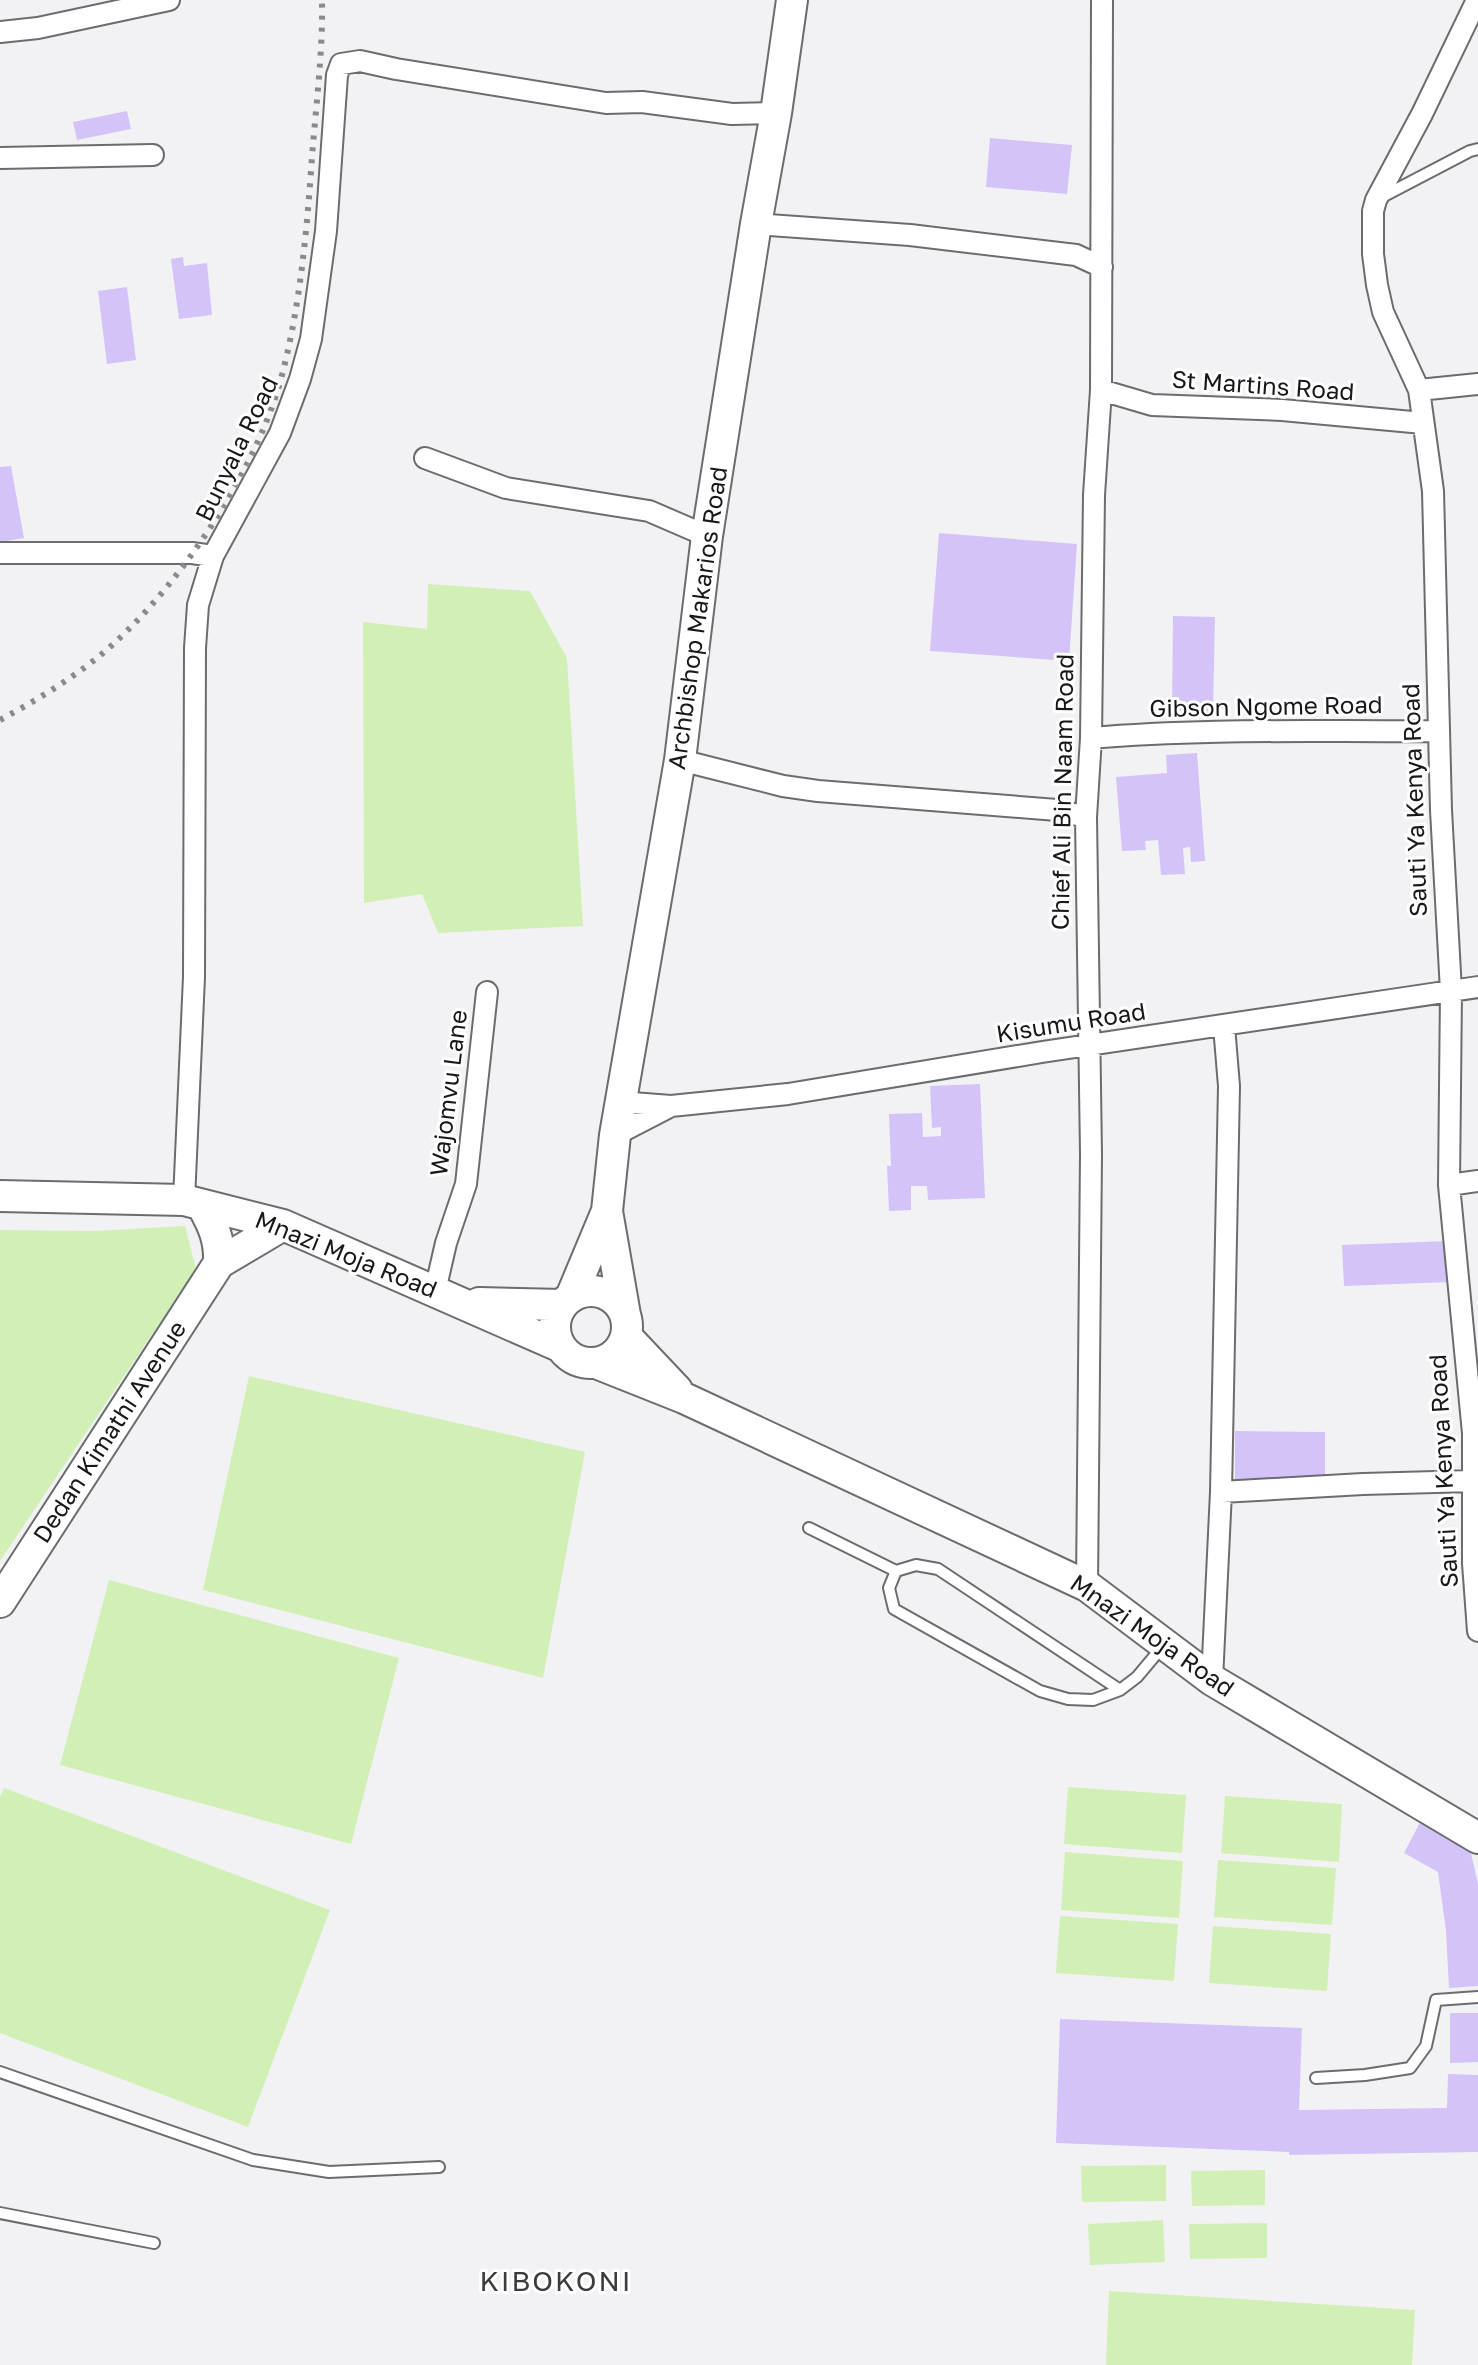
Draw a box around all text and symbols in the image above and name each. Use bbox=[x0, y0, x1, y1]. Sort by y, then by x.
street label: St Martins Road bbox=[1171, 364, 1355, 405]
street label: Bunyala Road bbox=[188, 371, 283, 525]
street label: Archbishop Makarios Road bbox=[661, 464, 732, 771]
street label: Chief Ali Bin Naam Road bbox=[1045, 654, 1078, 930]
street label: Sauti Ya Kenya Road bbox=[1395, 683, 1432, 917]
street label: Gibson Ngome Road bbox=[1149, 689, 1383, 722]
street label: Kisumu Road bbox=[994, 995, 1148, 1048]
street label: Wajomvu Lane bbox=[423, 1008, 472, 1178]
street label: Mnazi Moja Road bbox=[251, 1204, 442, 1303]
street label: Dedan Kimathi Avenue bbox=[26, 1315, 191, 1548]
street label: Sauti Ya Kenya Road bbox=[1422, 1354, 1463, 1589]
street label: Mnazi Moja Road bbox=[1065, 1567, 1240, 1702]
district label: KIBOKONI bbox=[479, 2264, 633, 2297]

